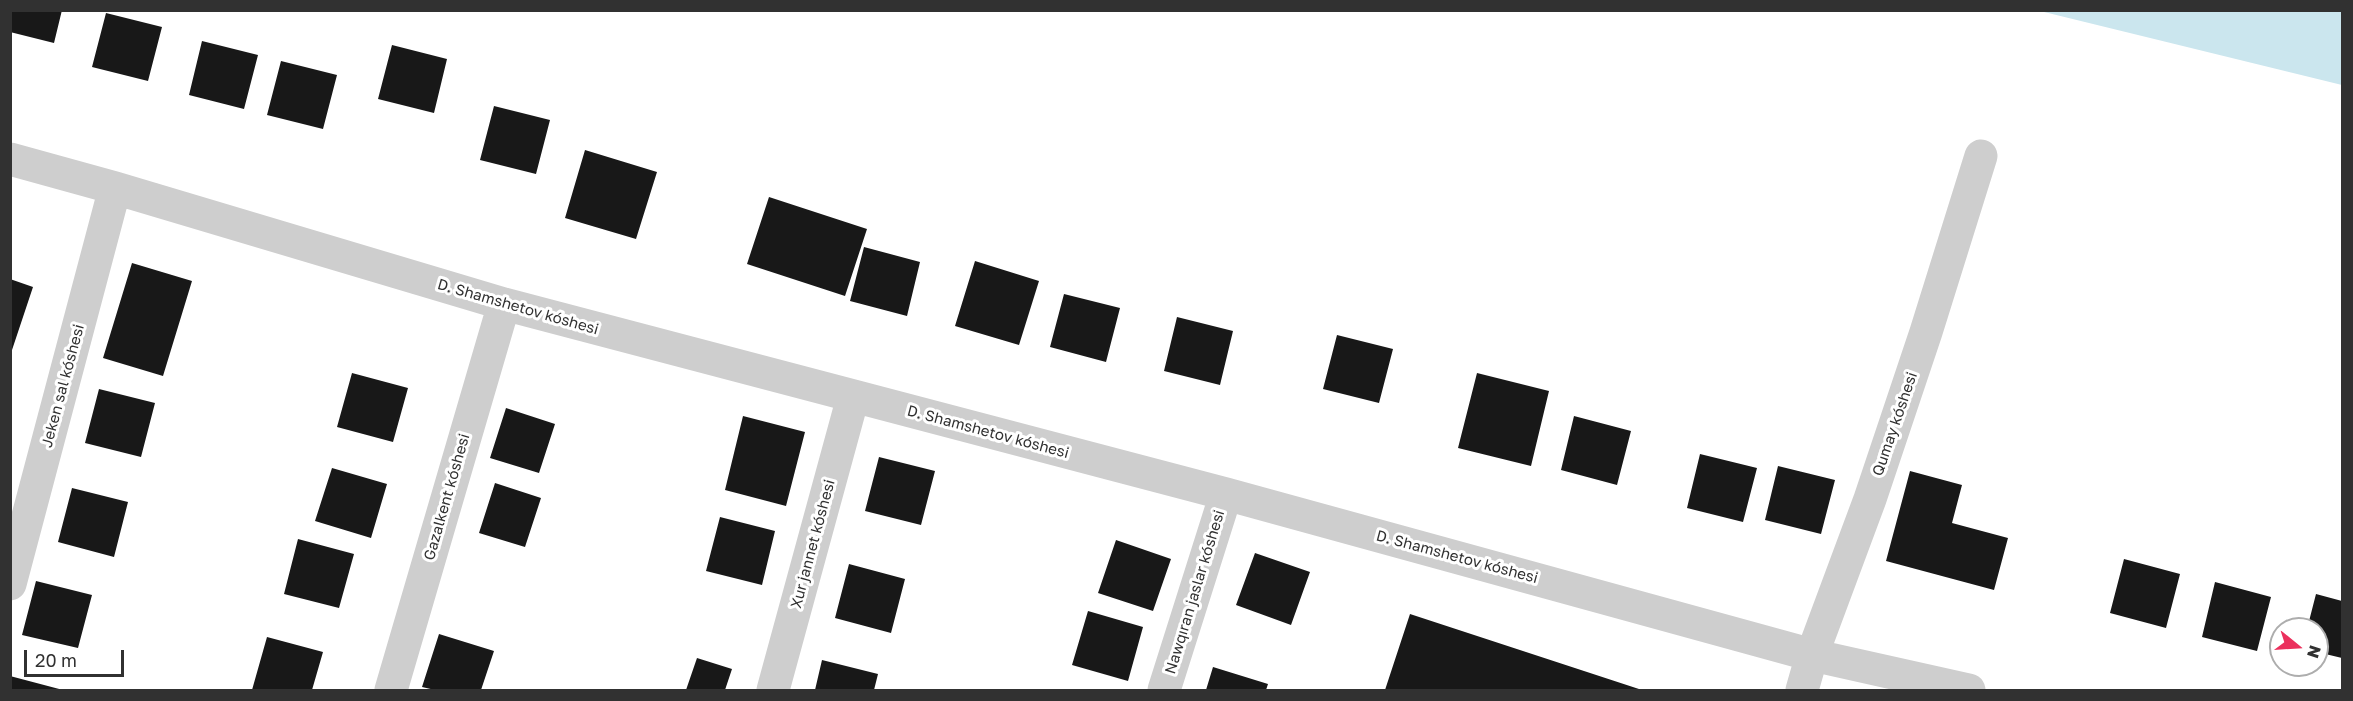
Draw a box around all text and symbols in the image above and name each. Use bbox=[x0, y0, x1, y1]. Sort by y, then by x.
street label: D. Shamshetov kóshesi bbox=[435, 275, 601, 339]
street label: Jeken sal kóshesi bbox=[38, 322, 88, 450]
street label: Qumay kóshesi bbox=[1869, 370, 1921, 478]
street label: D. Shamshetov kóshesi bbox=[905, 402, 1071, 462]
street label: Gazalkent kóshesi bbox=[420, 432, 474, 562]
street label: Xur jannet kóshesi bbox=[787, 478, 839, 610]
street label: Nawqıran jaslar kóshesi bbox=[1161, 508, 1229, 676]
street label: D. Shamshetov kóshesi bbox=[1374, 527, 1540, 587]
north arrow bbox=[2269, 617, 2329, 677]
scale bar bbox=[27, 638, 128, 676]
text: N bbox=[2303, 643, 2326, 661]
text: 20 m bbox=[35, 649, 77, 671]

